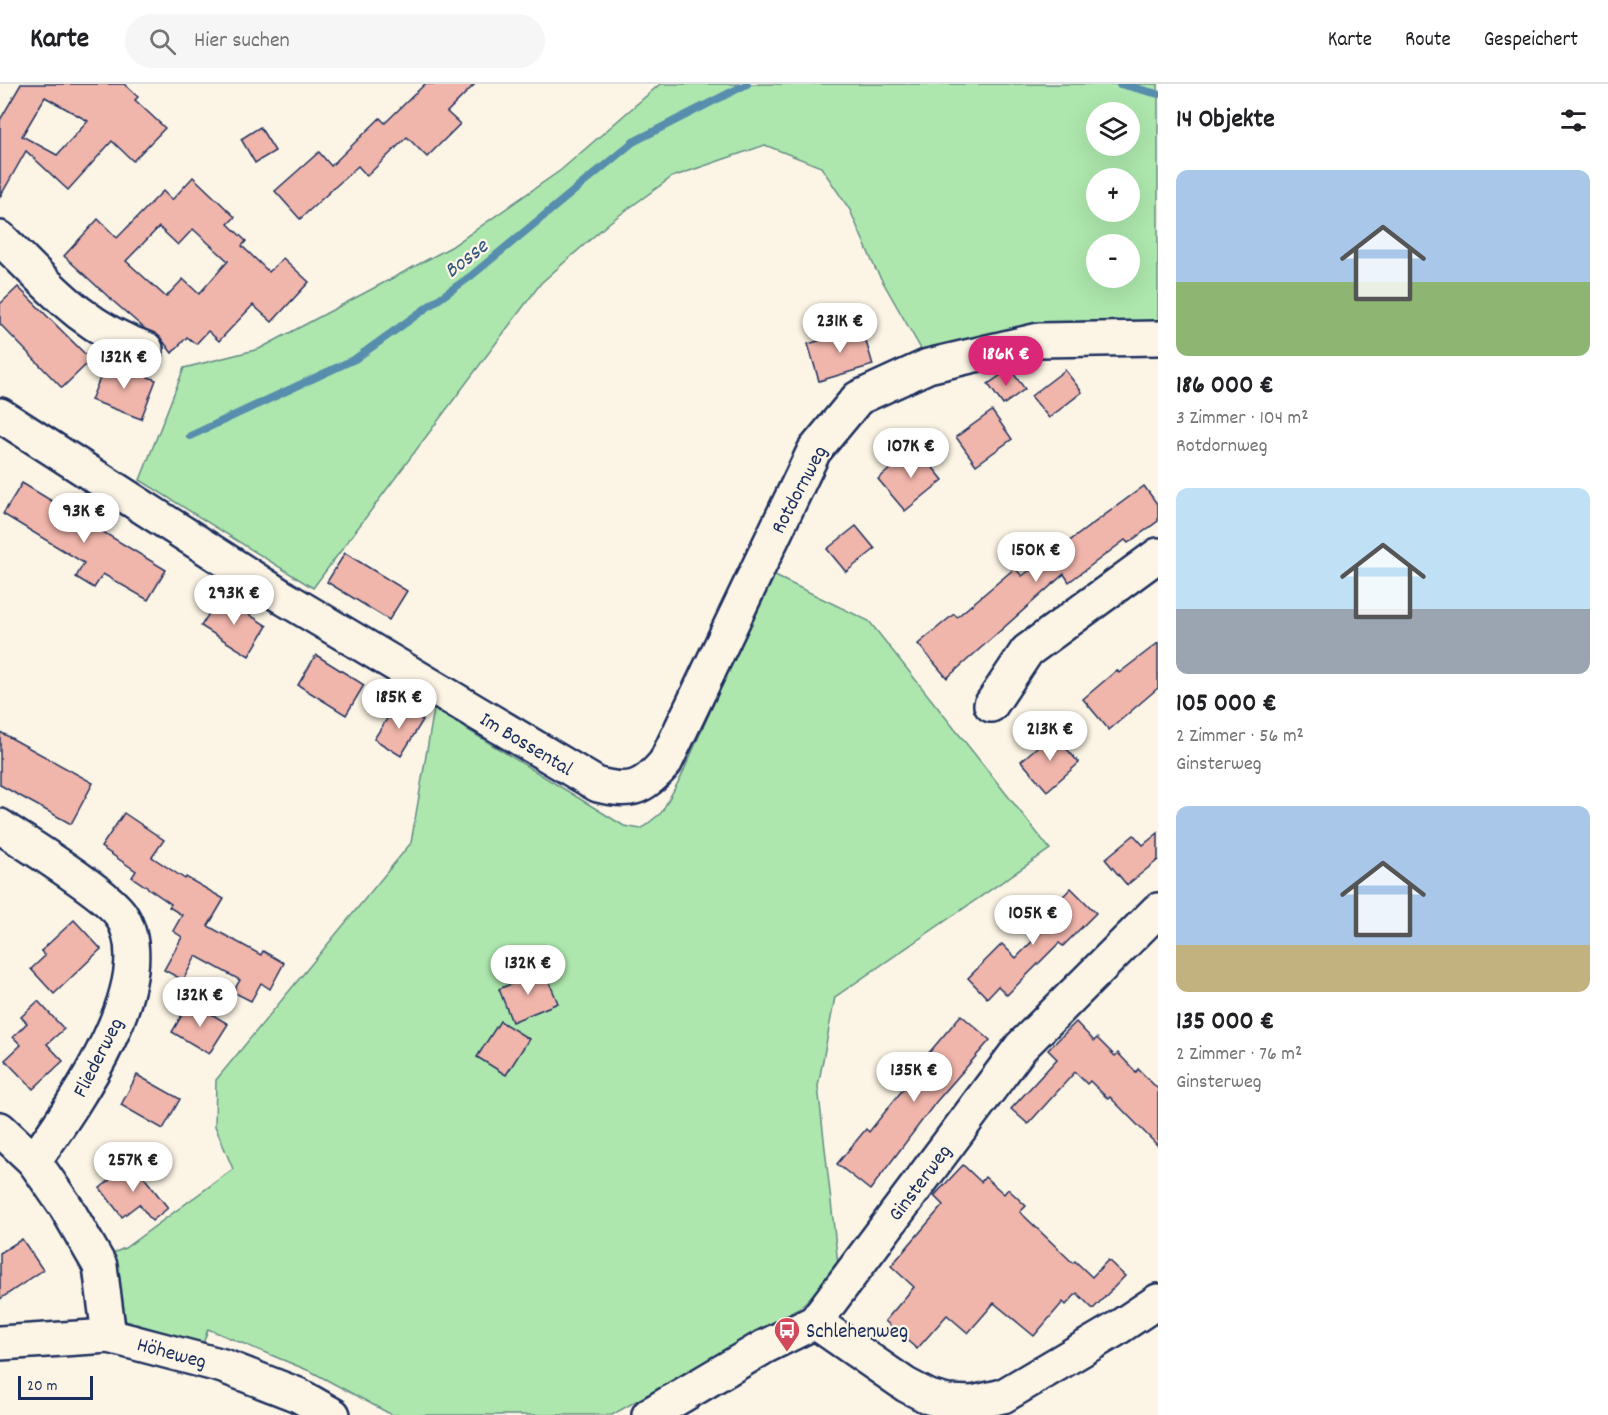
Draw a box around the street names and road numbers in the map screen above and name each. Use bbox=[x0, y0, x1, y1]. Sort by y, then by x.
street label: Rotdornweg bbox=[765, 441, 836, 540]
street label: Im Bossental bbox=[473, 706, 578, 785]
street label: Fliederweg bbox=[67, 1013, 133, 1104]
street label: Ginsterweg bbox=[882, 1139, 960, 1229]
street label: Höheweg bbox=[133, 1331, 209, 1379]

